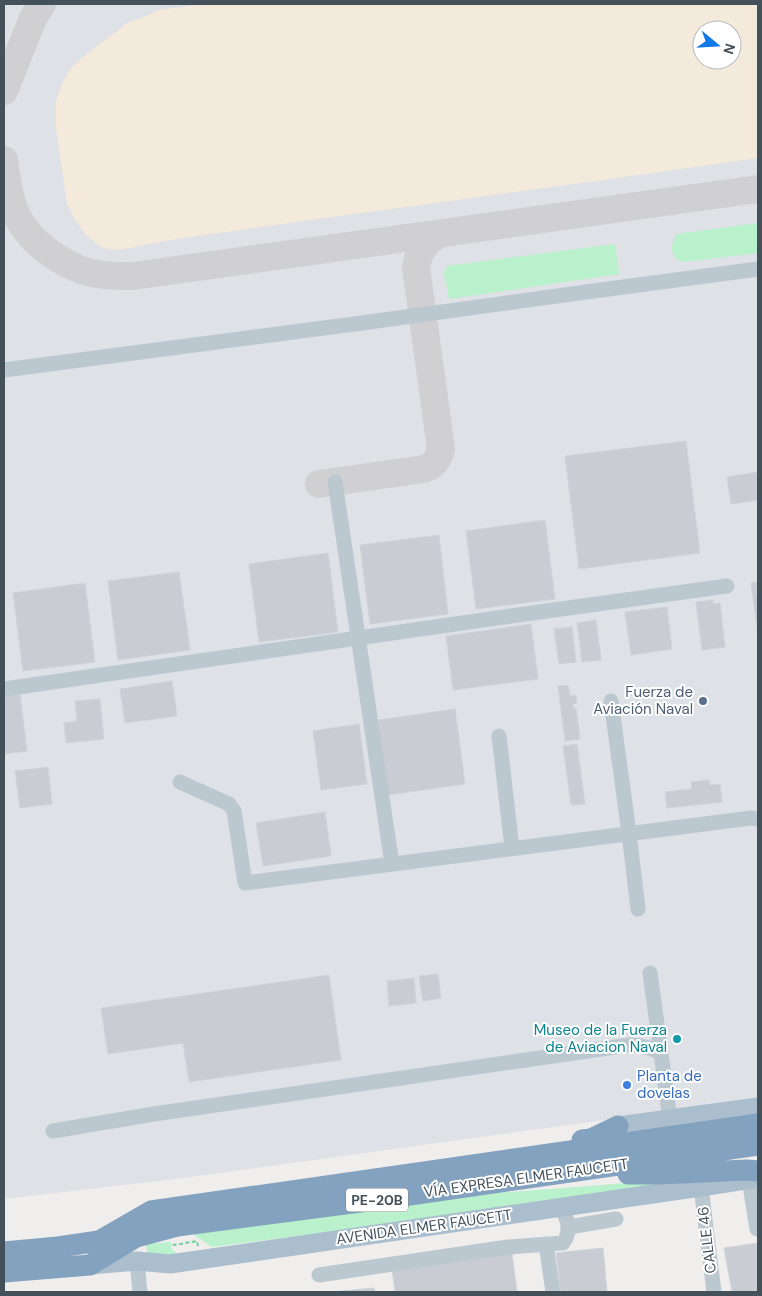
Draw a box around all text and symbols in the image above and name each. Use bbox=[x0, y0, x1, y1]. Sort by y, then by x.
north arrow bbox=[692, 20, 742, 70]
text: N bbox=[719, 41, 740, 57]
place label: Fuerza de Aviación Naval bbox=[593, 682, 693, 719]
marker: Fuerza de Aviación Naval bbox=[697, 695, 709, 707]
place label: Museo de la Fuerza de Aviacion Naval bbox=[534, 1020, 667, 1057]
marker: Museo de la Fuerza de Aviacion Naval bbox=[671, 1033, 683, 1045]
place label: Planta de dovelas bbox=[637, 1066, 702, 1103]
marker: Planta de dovelas bbox=[621, 1079, 633, 1091]
street label: VÍA EXPRESA ELMER FAUCETT bbox=[422, 1154, 630, 1202]
road number: PE-20B bbox=[346, 1188, 408, 1212]
street label: AVENIDA ELMER FAUCETT bbox=[335, 1205, 513, 1249]
street label: CALLE 46 bbox=[693, 1205, 721, 1275]

